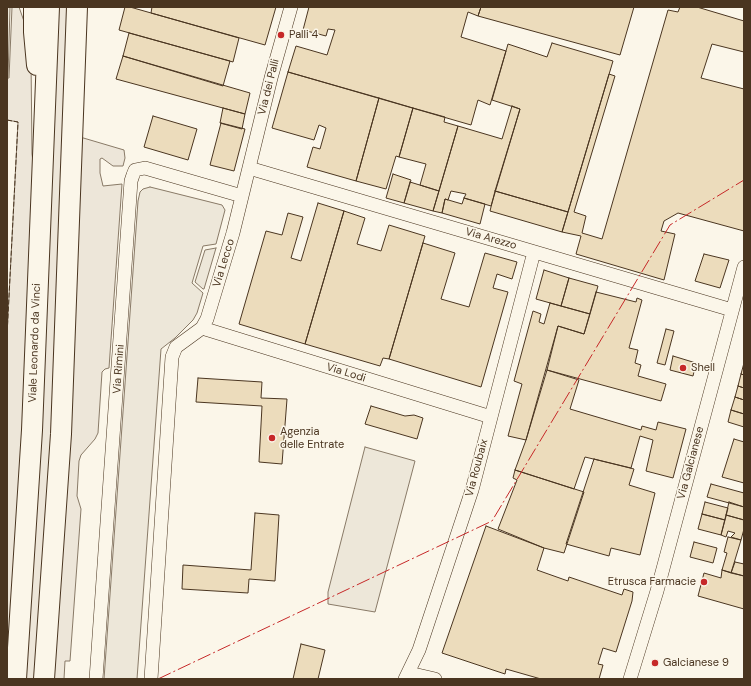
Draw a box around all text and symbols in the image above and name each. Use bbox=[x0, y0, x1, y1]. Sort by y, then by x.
place label: Palli 4 bbox=[289, 28, 318, 42]
marker: Palli 4 bbox=[276, 30, 286, 40]
street label: Via dei Palli bbox=[256, 58, 282, 116]
street label: Via Arezzo bbox=[464, 225, 518, 253]
street label: Via Lecco bbox=[210, 237, 238, 289]
street label: Viale Leonardo da Vinci bbox=[26, 283, 44, 403]
street label: Via Rimini bbox=[111, 344, 127, 394]
street label: Via Lodi bbox=[325, 361, 367, 385]
place label: Shell bbox=[691, 361, 715, 375]
marker: Shell bbox=[678, 363, 688, 373]
place label: Agenzia delle Entrate bbox=[280, 425, 344, 451]
street label: Via Galcianese bbox=[675, 425, 707, 501]
marker: Agenzia delle Entrate bbox=[267, 433, 277, 443]
street label: Via Roubaix bbox=[463, 438, 491, 498]
place label: Etrusca Farmacie bbox=[608, 575, 696, 589]
marker: Etrusca Farmacie bbox=[699, 577, 709, 587]
place label: Galcianese 9 bbox=[663, 656, 729, 670]
marker: Galcianese 9 bbox=[650, 658, 660, 668]

